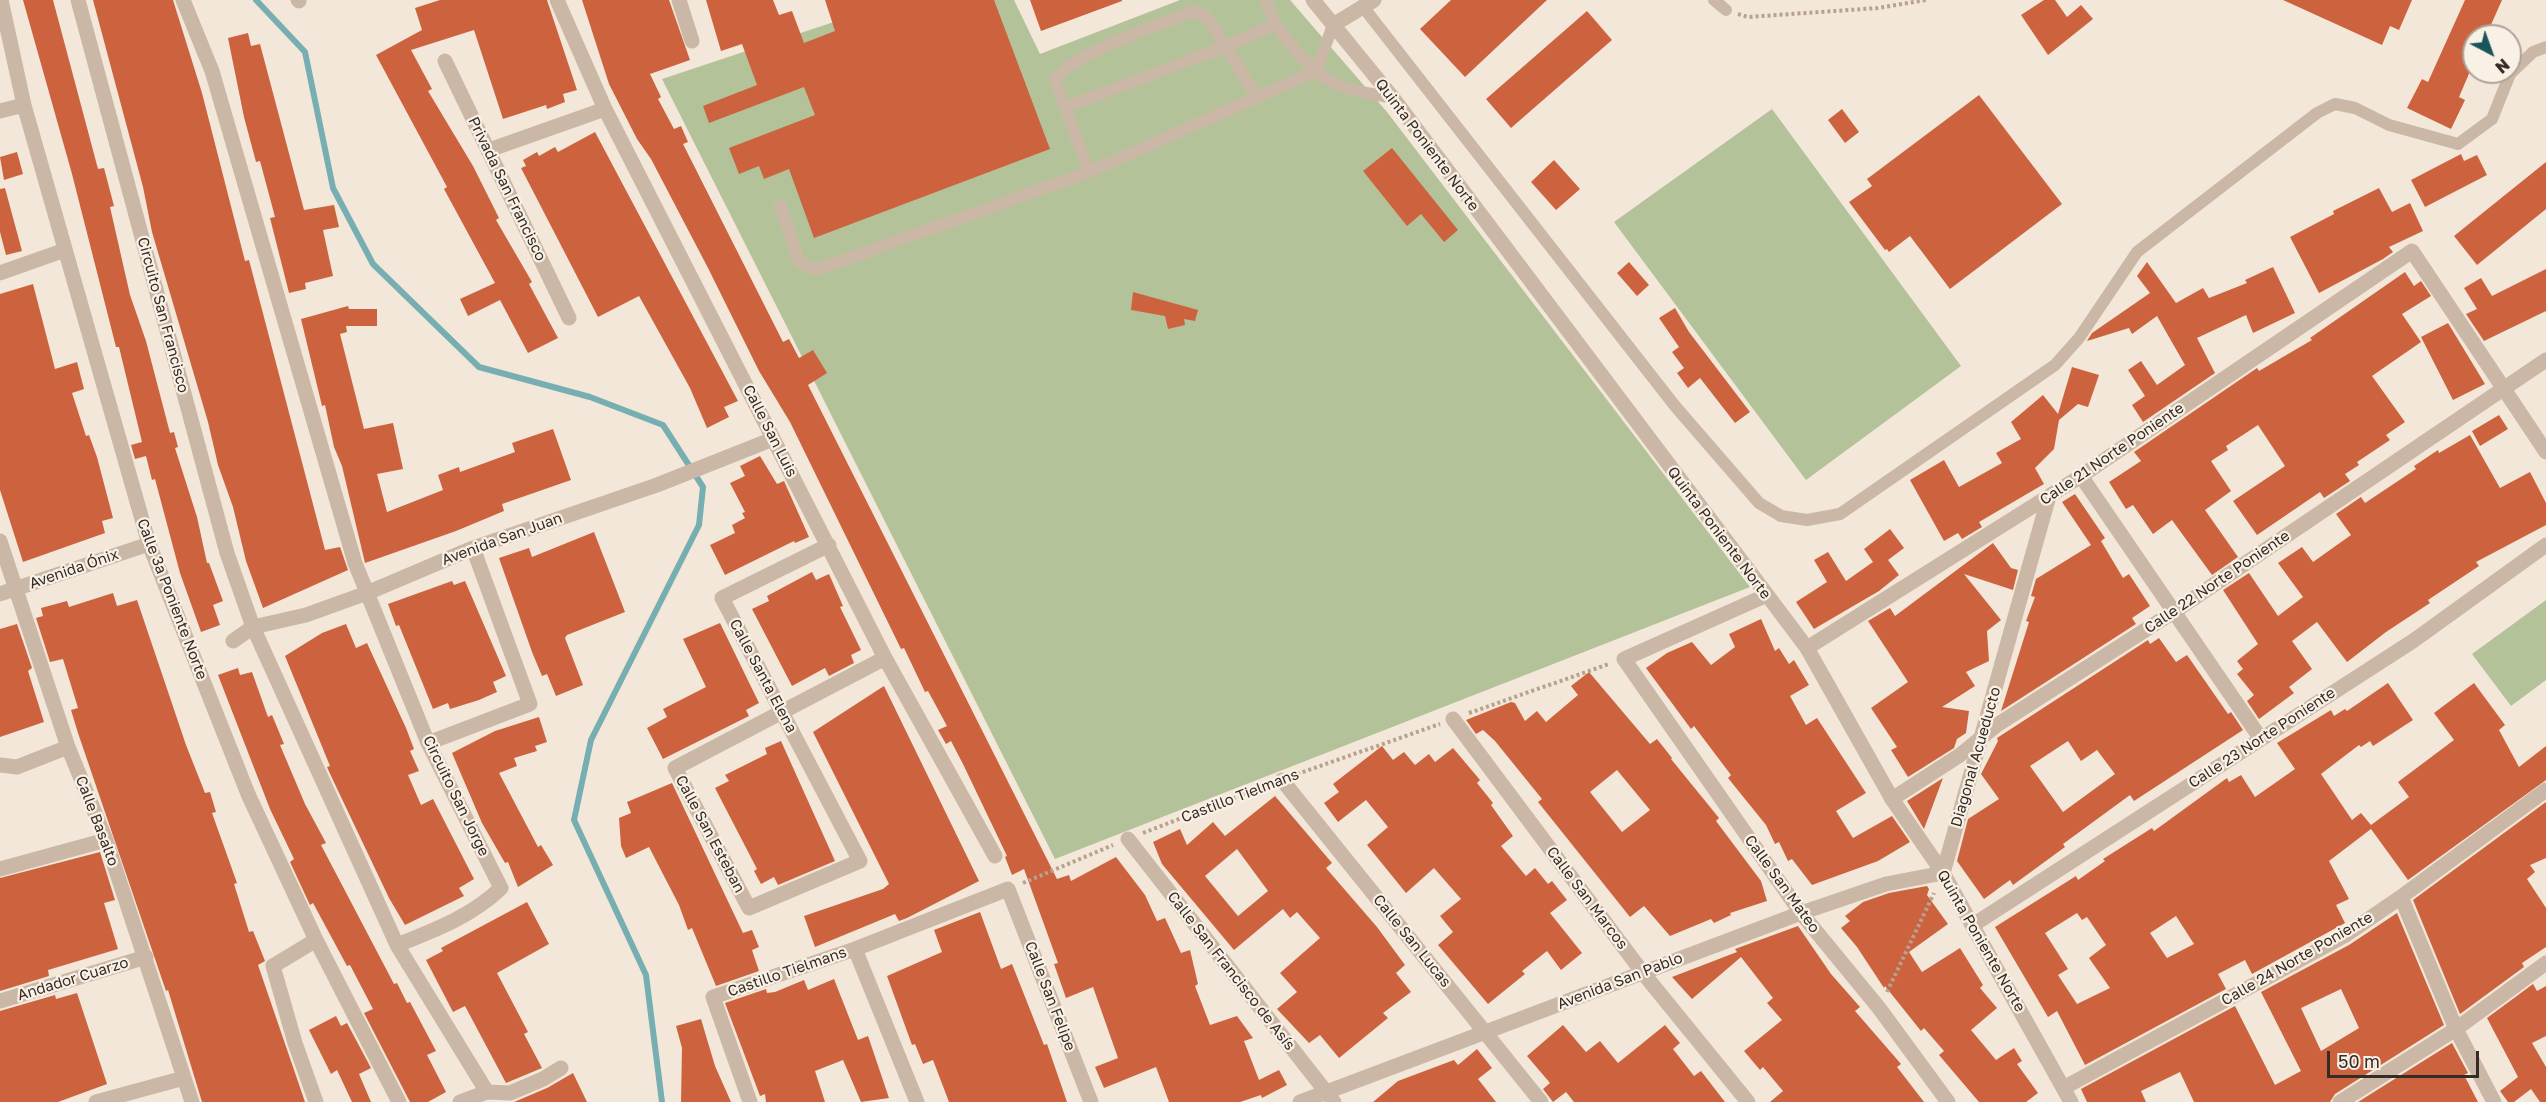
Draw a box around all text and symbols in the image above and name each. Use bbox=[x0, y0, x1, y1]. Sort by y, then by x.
north arrow bbox=[2462, 24, 2522, 84]
text: N bbox=[2491, 55, 2514, 78]
street label: Quinta Poniente Norte bbox=[1371, 75, 1483, 215]
street label: Privada San Francisco bbox=[464, 114, 550, 264]
street label: Circuito San Francisco bbox=[134, 235, 192, 395]
street label: Calle San Luis bbox=[739, 382, 801, 480]
street label: Calle 21 Norte Poniente bbox=[2037, 399, 2187, 509]
street label: Quinta Poniente Norte bbox=[1663, 463, 1775, 603]
street label: Avenida San Juan bbox=[439, 509, 565, 569]
street label: Calle 3a Poniente Norte bbox=[133, 516, 211, 682]
street label: Calle 22 Norte Poniente bbox=[2141, 527, 2293, 637]
street label: Avenida Ónix bbox=[27, 545, 121, 593]
street label: Calle Santa Elena bbox=[725, 616, 801, 736]
street label: Calle 23 Norte Poniente bbox=[2185, 684, 2339, 792]
street label: Diagonal Acueducto bbox=[1947, 685, 2005, 829]
street label: Circuito San Jorge bbox=[419, 733, 493, 859]
street label: Castillo Tielmans bbox=[1179, 765, 1301, 827]
street label: Calle San Esteban bbox=[671, 772, 749, 896]
street label: Calle Basalto bbox=[72, 773, 122, 869]
street label: Calle San Mateo bbox=[1740, 832, 1824, 936]
street label: Calle San Marcos bbox=[1543, 843, 1631, 953]
street label: Quinta Poniente Norte bbox=[1933, 867, 2029, 1015]
street label: Calle San Francisco de Asís bbox=[1163, 888, 1299, 1054]
street label: Calle San Lucas bbox=[1369, 891, 1455, 991]
street label: Calle 24 Norte Poniente bbox=[2218, 908, 2376, 1010]
street label: Calle San Felipe bbox=[1021, 939, 1079, 1053]
street label: Castillo Tielmans bbox=[725, 943, 849, 1001]
street label: Avenida San Pablo bbox=[1555, 949, 1685, 1013]
street label: Andador Cuarzo bbox=[15, 954, 131, 1004]
scale bar bbox=[2330, 1039, 2482, 1077]
text: 50 m bbox=[2338, 1050, 2380, 1072]

